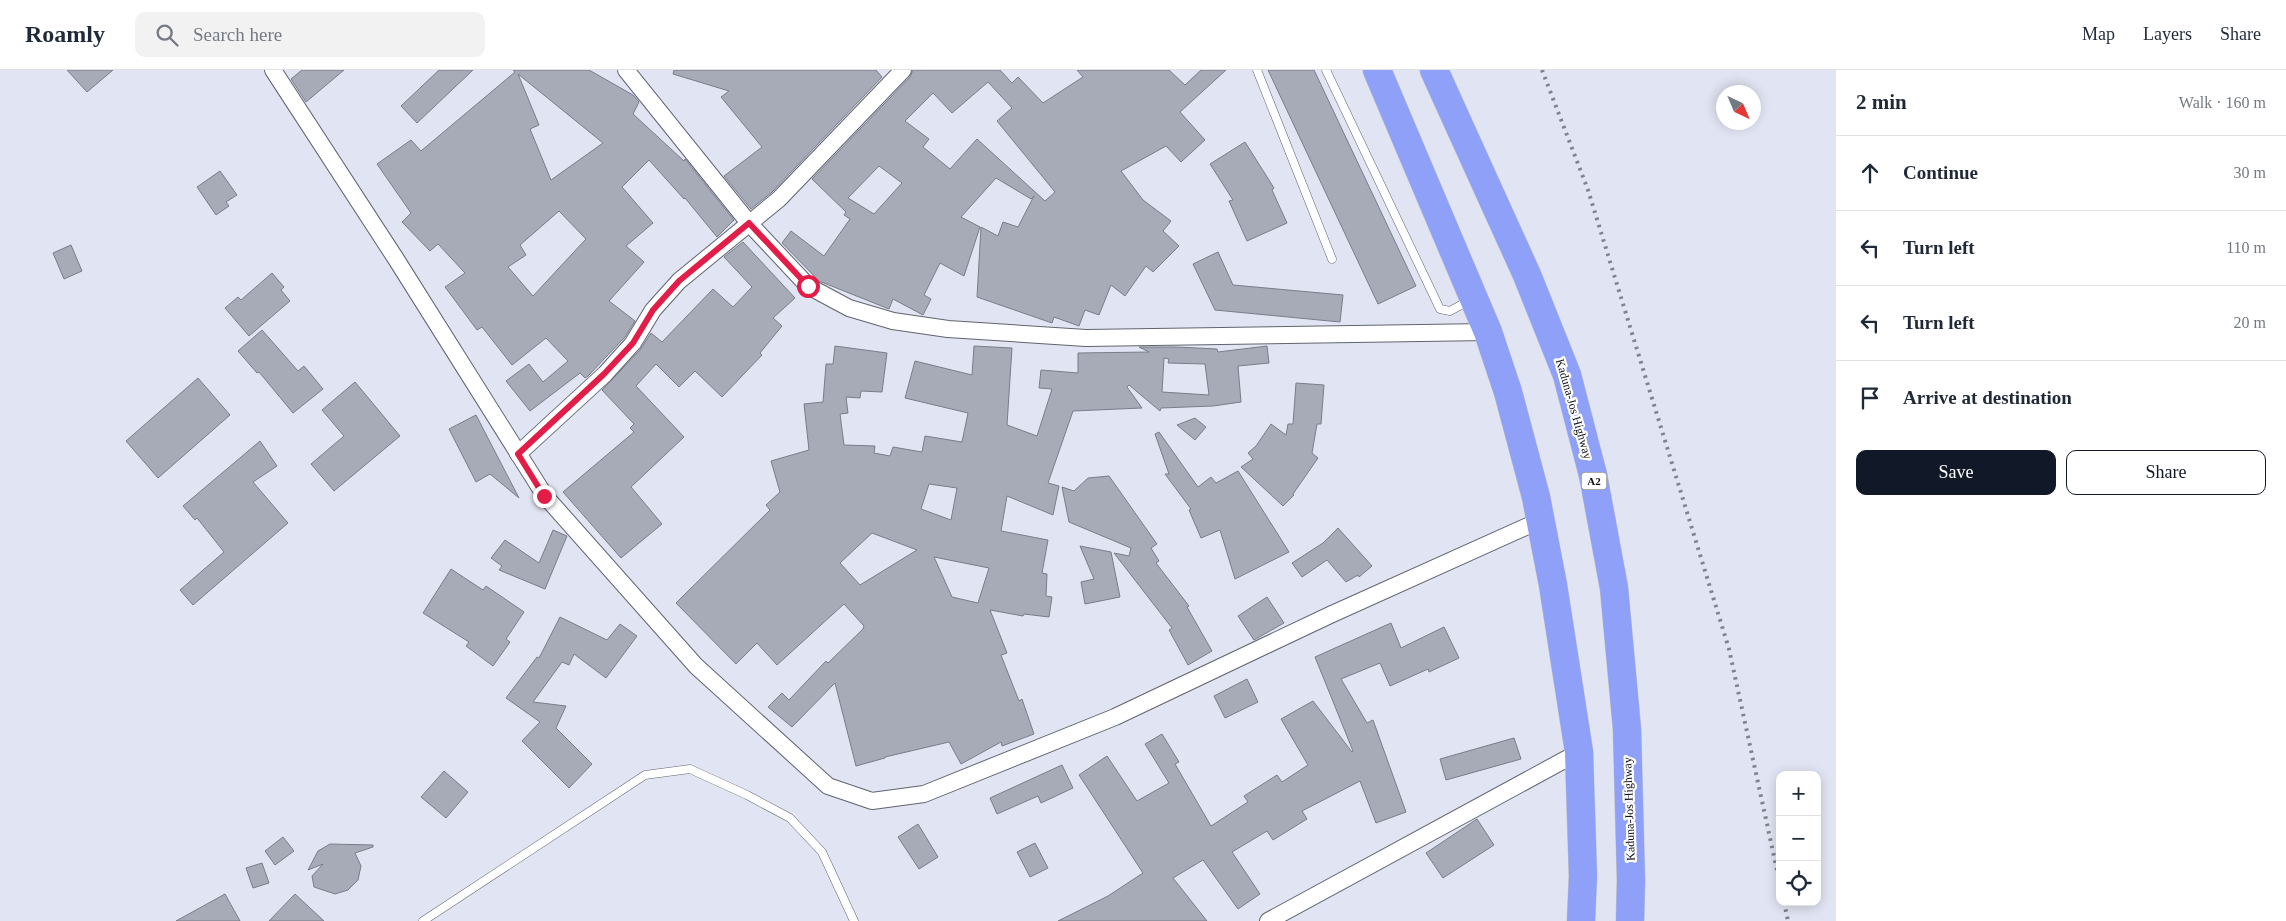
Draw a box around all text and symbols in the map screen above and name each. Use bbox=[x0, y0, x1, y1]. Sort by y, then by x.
search box bbox=[135, 12, 485, 57]
text: Roamly bbox=[25, 21, 105, 47]
icon: search bbox=[153, 21, 181, 49]
text: Search here bbox=[193, 24, 282, 45]
text: Map bbox=[2082, 24, 2115, 44]
text: Layers bbox=[2143, 24, 2192, 44]
text: Share bbox=[2220, 24, 2261, 44]
north arrow bbox=[1716, 85, 1761, 130]
text: 2 min bbox=[1856, 90, 1907, 114]
text: Walk · 160 m bbox=[2179, 94, 2266, 111]
icon: ahead bbox=[1856, 159, 1884, 187]
text: Continue bbox=[1903, 162, 1978, 183]
text: 30 m bbox=[2234, 164, 2266, 181]
icon: left bbox=[1856, 234, 1884, 262]
text: Turn left bbox=[1903, 237, 1975, 258]
text: 110 m bbox=[2226, 239, 2266, 256]
route start bbox=[797, 275, 820, 298]
icon: left bbox=[1856, 309, 1884, 337]
text: Turn left bbox=[1903, 312, 1975, 333]
text: 20 m bbox=[2234, 314, 2266, 331]
street label: Kaduna-Jos Highway bbox=[1553, 357, 1595, 461]
icon: arrive bbox=[1856, 384, 1884, 412]
text: Arrive at destination bbox=[1903, 387, 2072, 408]
button: Save bbox=[1856, 450, 2056, 495]
button: Share bbox=[2066, 450, 2266, 495]
road number: A2 bbox=[1582, 472, 1606, 490]
route end bbox=[533, 485, 556, 508]
street label: Kaduna-Jos Highway bbox=[1620, 757, 1638, 861]
map controls bbox=[1776, 771, 1821, 906]
button: + bbox=[1776, 771, 1821, 816]
button: − bbox=[1776, 816, 1821, 861]
button: locate bbox=[1776, 861, 1821, 906]

